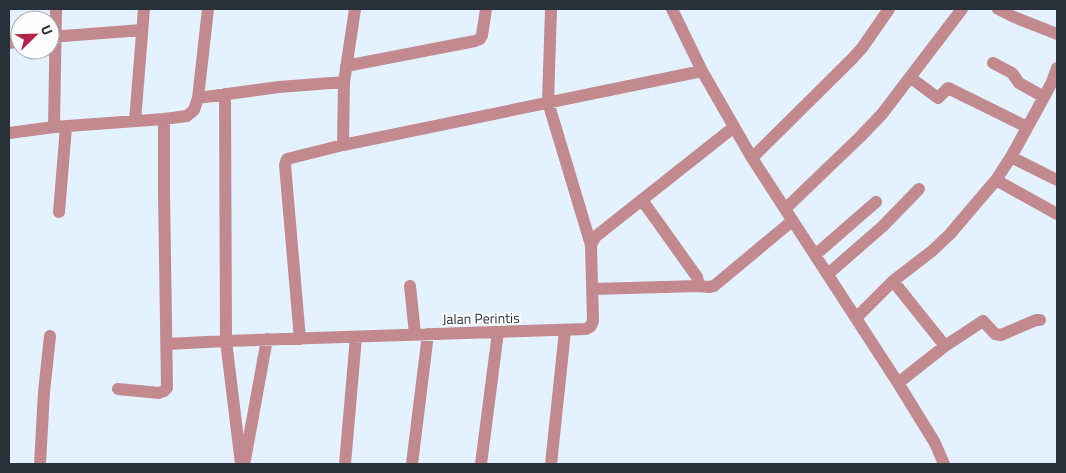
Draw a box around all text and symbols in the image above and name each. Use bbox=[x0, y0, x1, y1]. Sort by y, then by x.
north arrow bbox=[10, 10, 60, 60]
text: U bbox=[36, 21, 59, 38]
street label: Jalan Perintis bbox=[442, 307, 520, 329]

